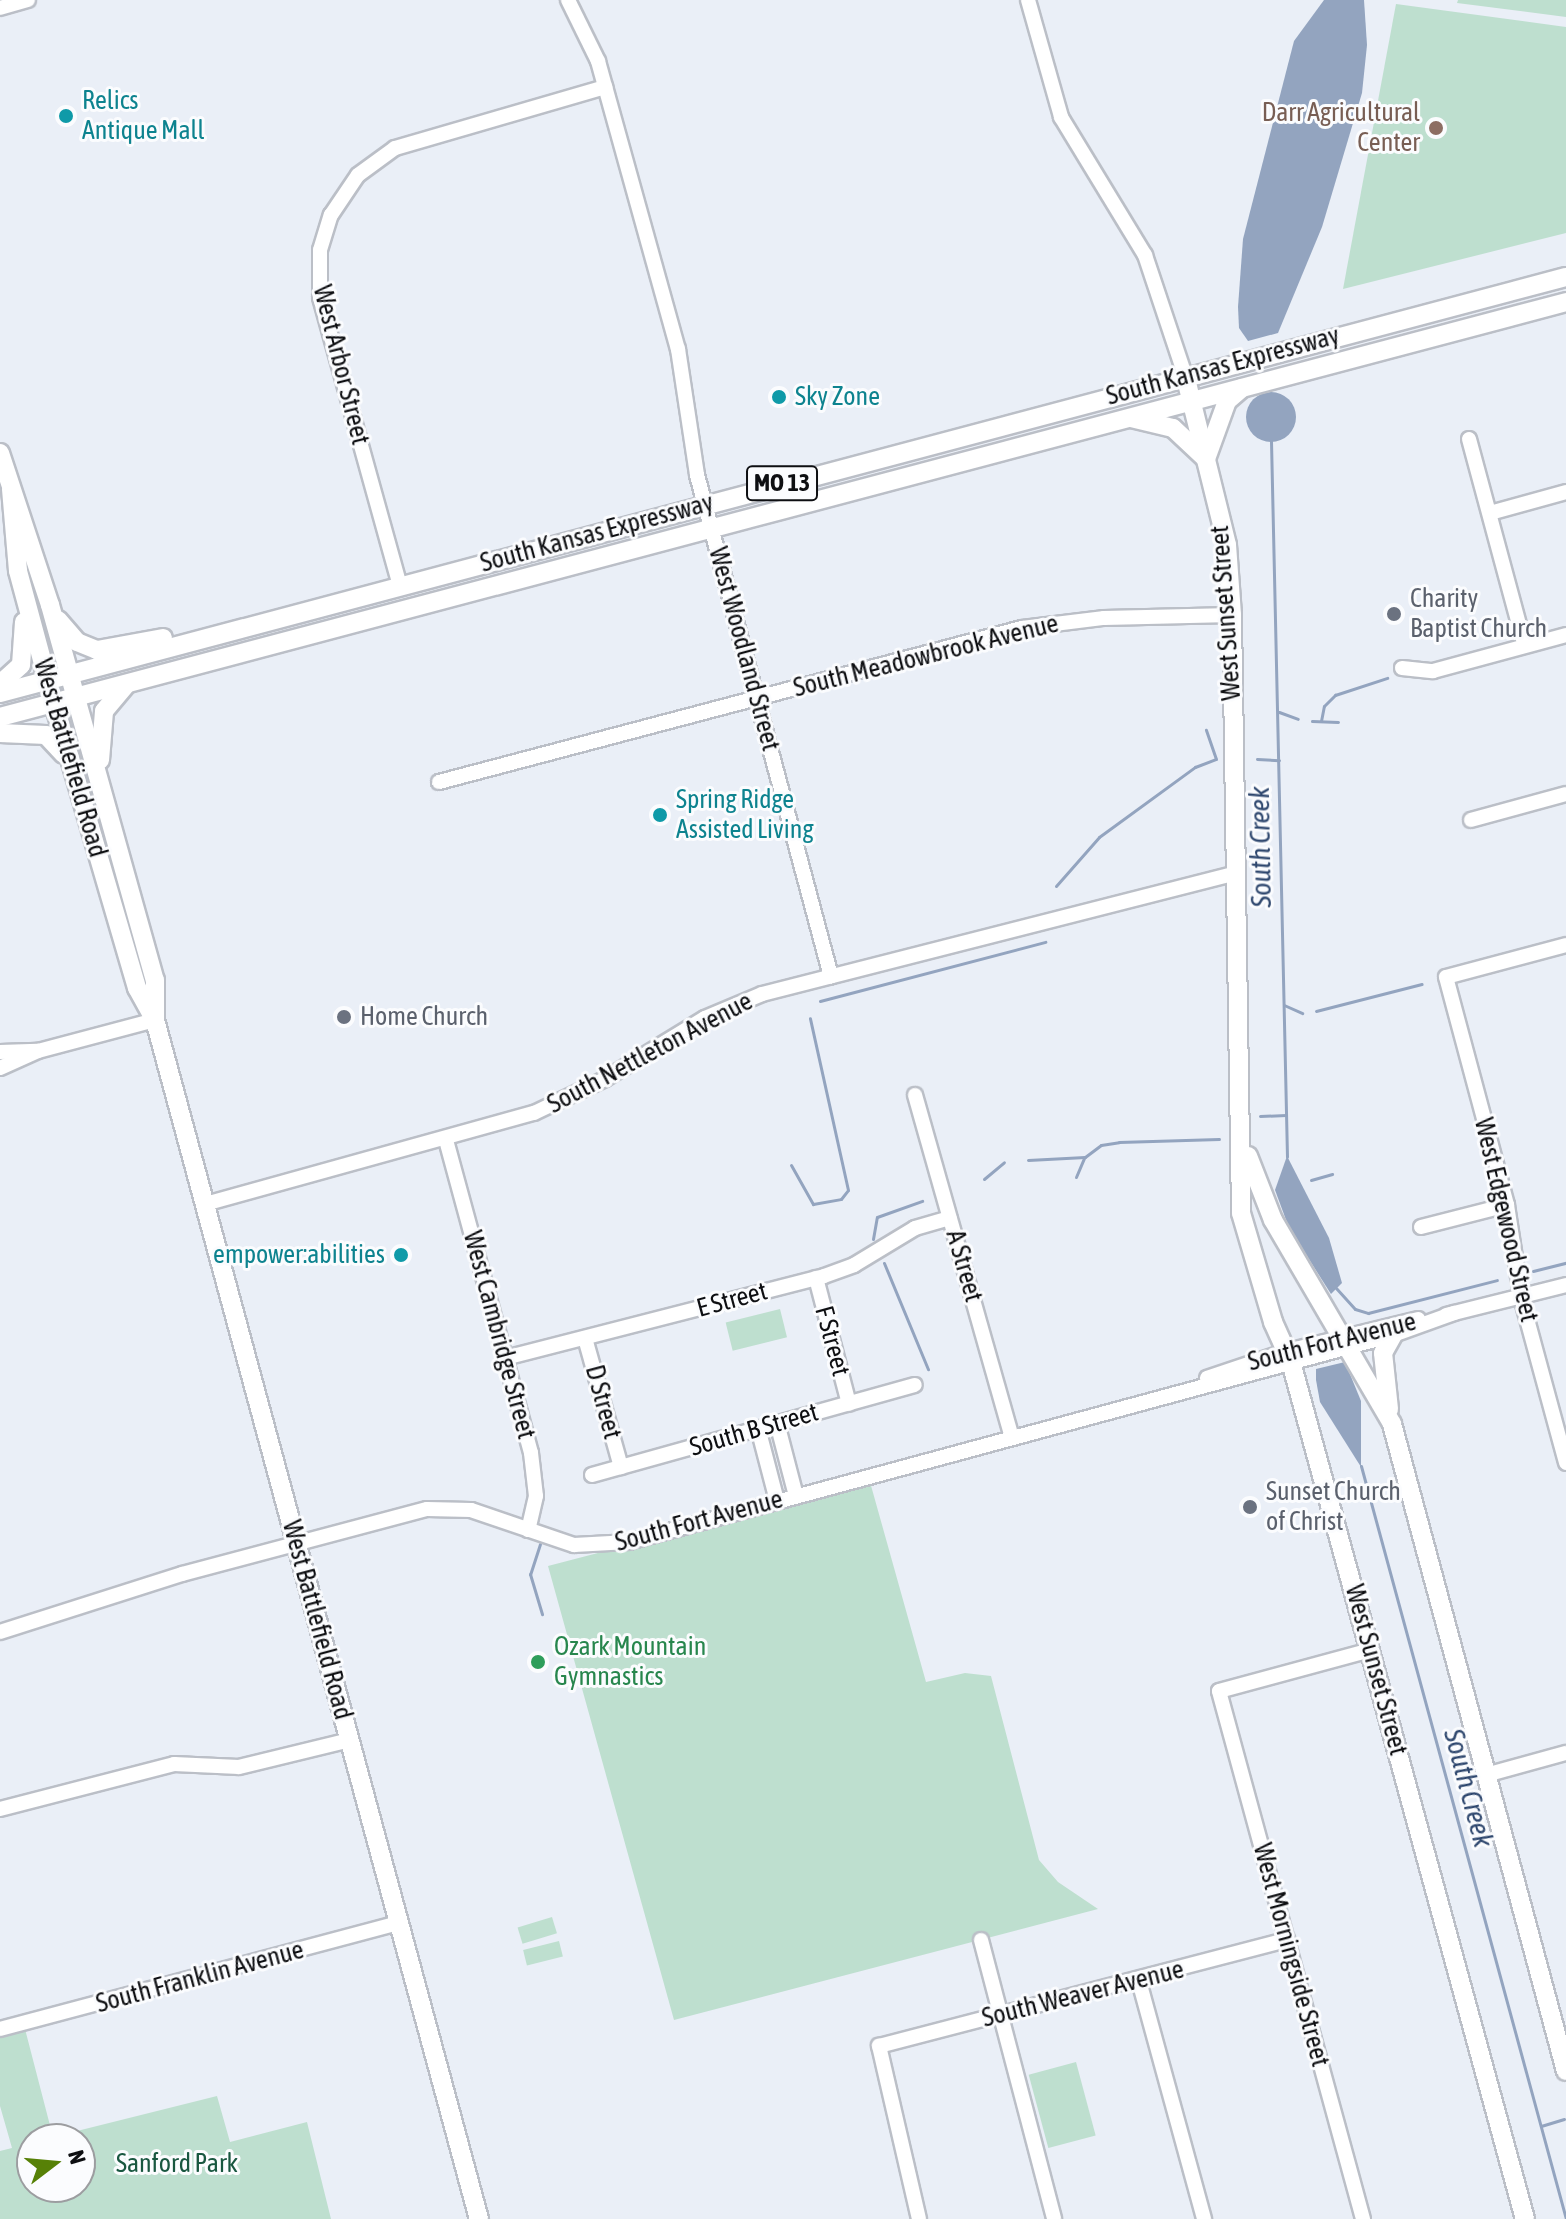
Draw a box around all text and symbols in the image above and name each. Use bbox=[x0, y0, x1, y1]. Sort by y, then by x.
place label: Relics Antique Mall bbox=[82, 85, 204, 146]
place label: Darr Agricultural Center bbox=[1262, 97, 1420, 158]
marker: Relics Antique Mall bbox=[57, 107, 75, 125]
marker: Darr Agricultural Center bbox=[1427, 119, 1445, 137]
street label: West Arbor Street bbox=[306, 282, 376, 448]
street label: South Kansas Expressway bbox=[1103, 320, 1343, 412]
place label: Sky Zone bbox=[795, 381, 880, 413]
marker: Sky Zone bbox=[770, 388, 788, 406]
road number: MO 13 bbox=[746, 463, 818, 503]
street label: South Kansas Expressway bbox=[477, 487, 717, 579]
street label: West Sunset Street bbox=[1204, 524, 1248, 702]
street label: West Woodland Street bbox=[702, 544, 786, 754]
place label: Charity Baptist Church bbox=[1410, 583, 1547, 644]
marker: Charity Baptist Church bbox=[1385, 605, 1403, 623]
street label: South Meadowbrook Avenue bbox=[790, 608, 1062, 704]
street label: West Battlefield Road bbox=[27, 655, 113, 861]
place label: Spring Ridge Assisted Living bbox=[676, 784, 814, 846]
water label: South Creek bbox=[1242, 786, 1278, 908]
marker: Spring Ridge Assisted Living bbox=[651, 806, 669, 824]
street label: South Nettleton Avenue bbox=[542, 986, 758, 1120]
place label: Home Church bbox=[360, 1001, 488, 1033]
marker: Home Church bbox=[335, 1008, 353, 1026]
street label: West Edgewood Street bbox=[1467, 1115, 1545, 1325]
street label: A Street bbox=[939, 1226, 989, 1306]
street label: West Cambridge Street bbox=[456, 1228, 542, 1442]
place label: empower:abilities bbox=[213, 1239, 385, 1271]
marker: empower:abilities bbox=[392, 1246, 410, 1264]
street label: E Street bbox=[693, 1276, 771, 1324]
street label: F Street bbox=[808, 1303, 856, 1379]
street label: South Fort Avenue bbox=[1245, 1306, 1419, 1378]
street label: D Street bbox=[578, 1362, 628, 1442]
street label: South B Street bbox=[686, 1397, 822, 1463]
place label: Sunset Church of Christ bbox=[1266, 1476, 1401, 1538]
street label: South Fort Avenue bbox=[612, 1484, 786, 1558]
marker: Sunset Church of Christ bbox=[1241, 1498, 1259, 1516]
street label: West Battlefield Road bbox=[275, 1517, 359, 1723]
street label: West Sunset Street bbox=[1338, 1581, 1414, 1759]
place label: Ozark Mountain Gymnastics bbox=[554, 1631, 706, 1692]
marker: Ozark Mountain Gymnastics bbox=[529, 1653, 547, 1671]
water label: South Creek bbox=[1437, 1725, 1501, 1851]
street label: West Morningside Street bbox=[1246, 1840, 1336, 2070]
street label: South Franklin Avenue bbox=[93, 1934, 307, 2020]
street label: South Weaver Avenue bbox=[979, 1954, 1187, 2034]
north arrow bbox=[16, 2123, 96, 2203]
text: N bbox=[63, 2147, 91, 2167]
park label: Sanford Park bbox=[116, 2148, 238, 2180]

